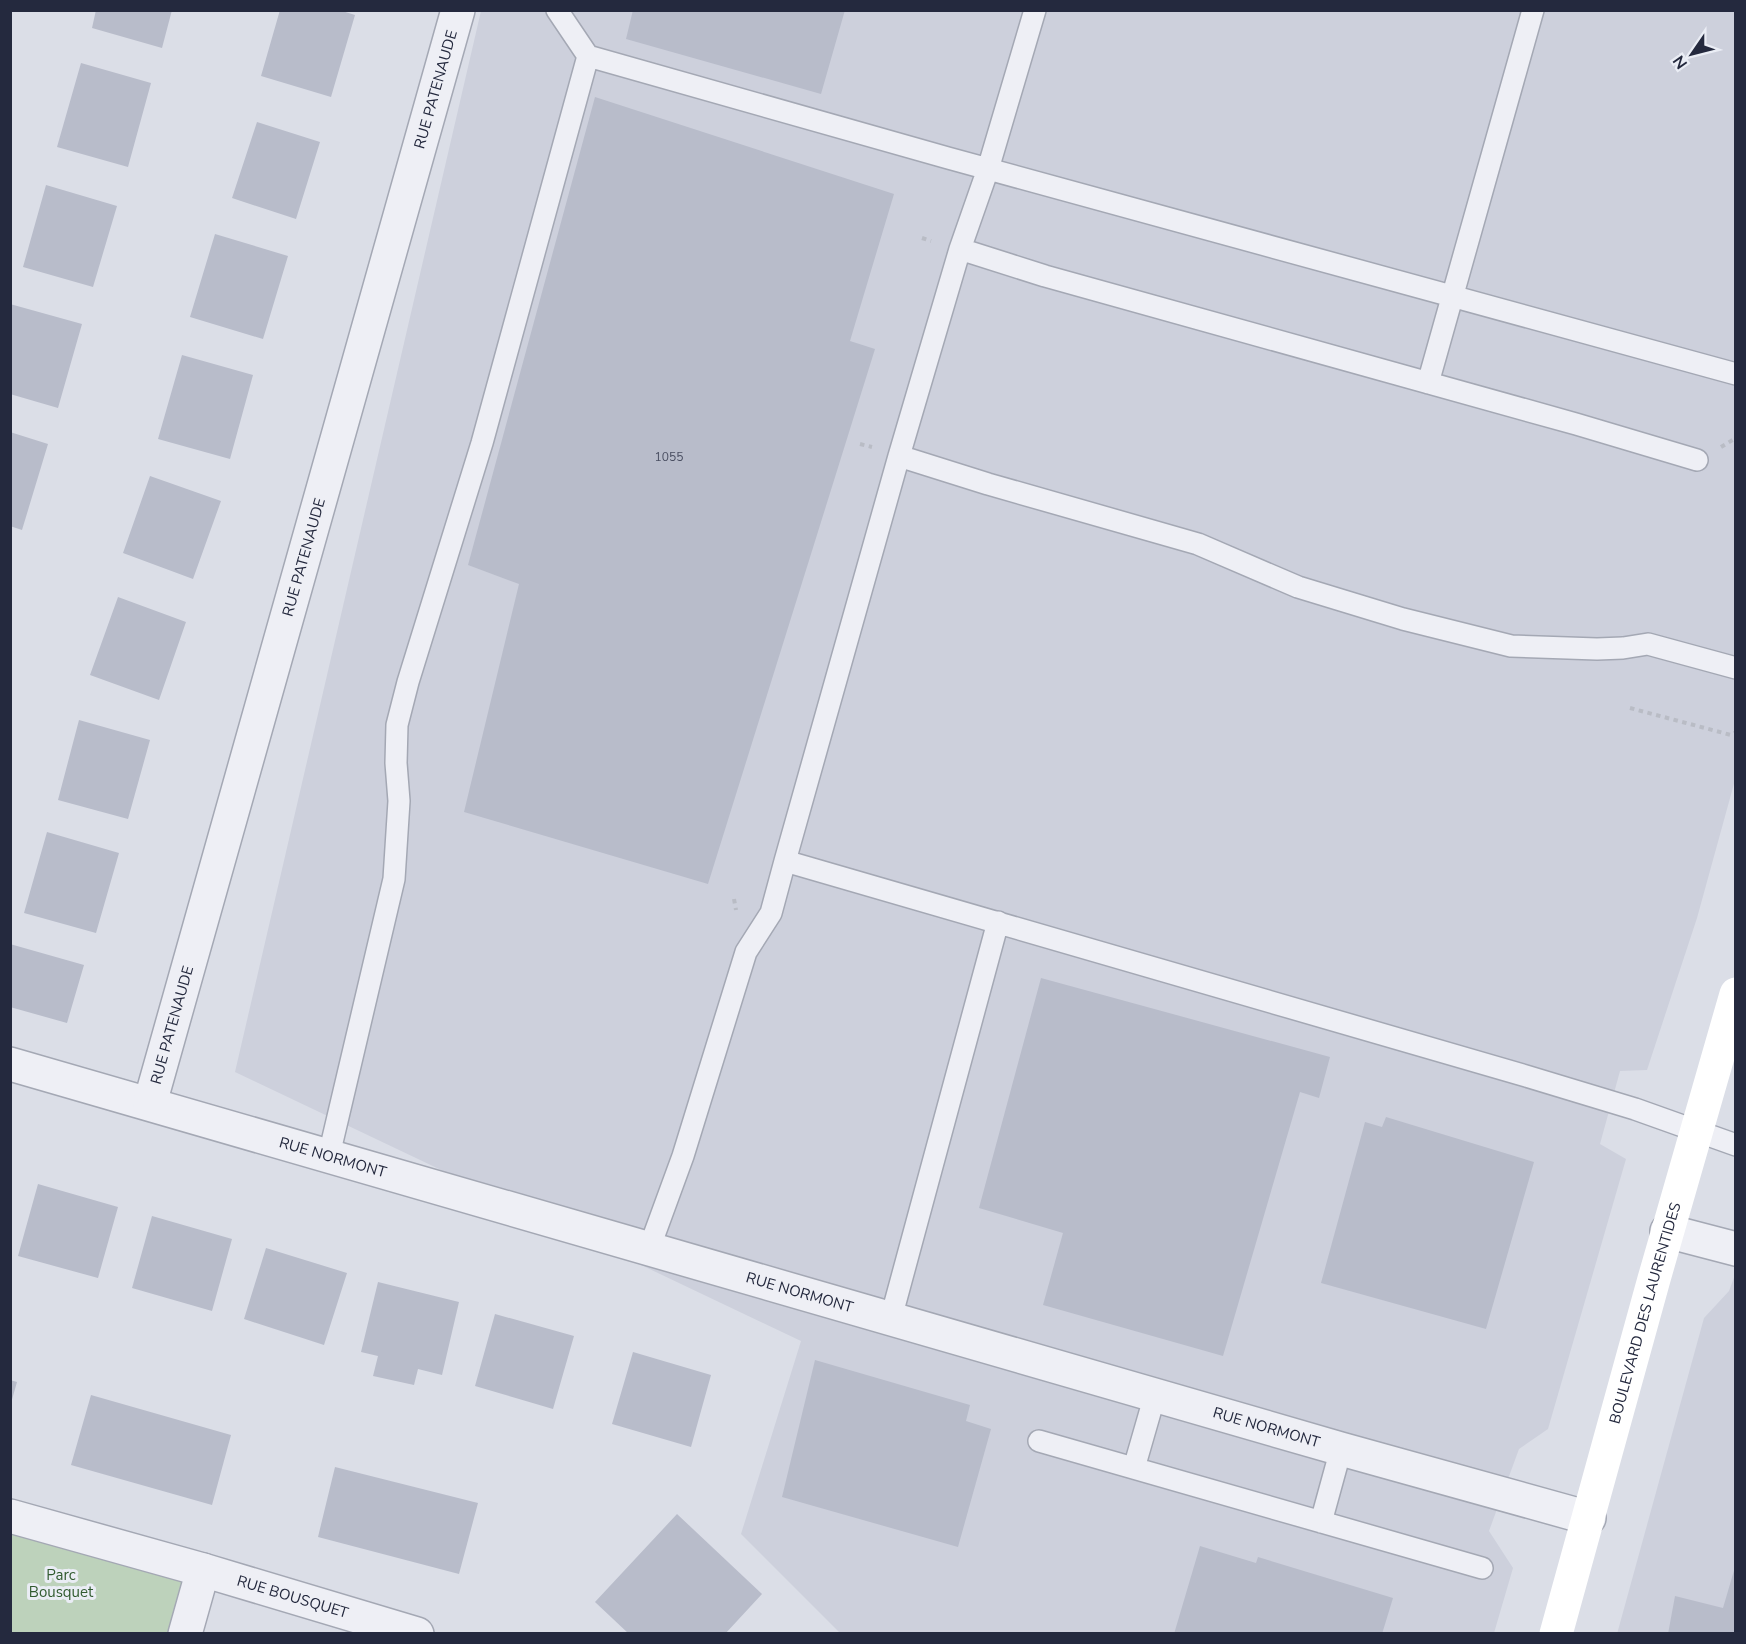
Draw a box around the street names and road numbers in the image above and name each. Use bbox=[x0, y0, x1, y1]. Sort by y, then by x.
street label: RUE PATENAUDE bbox=[409, 28, 462, 151]
street label: RUE PATENAUDE bbox=[278, 496, 330, 619]
street label: RUE PATENAUDE bbox=[146, 963, 198, 1087]
street label: RUE NORMONT bbox=[277, 1132, 389, 1182]
street label: BOULEVARD DES LAURENTIDES bbox=[1604, 1200, 1686, 1426]
street label: RUE NORMONT bbox=[744, 1267, 856, 1317]
street label: RUE NORMONT bbox=[1211, 1402, 1322, 1452]
street label: RUE BOUSQUET bbox=[235, 1571, 351, 1623]

